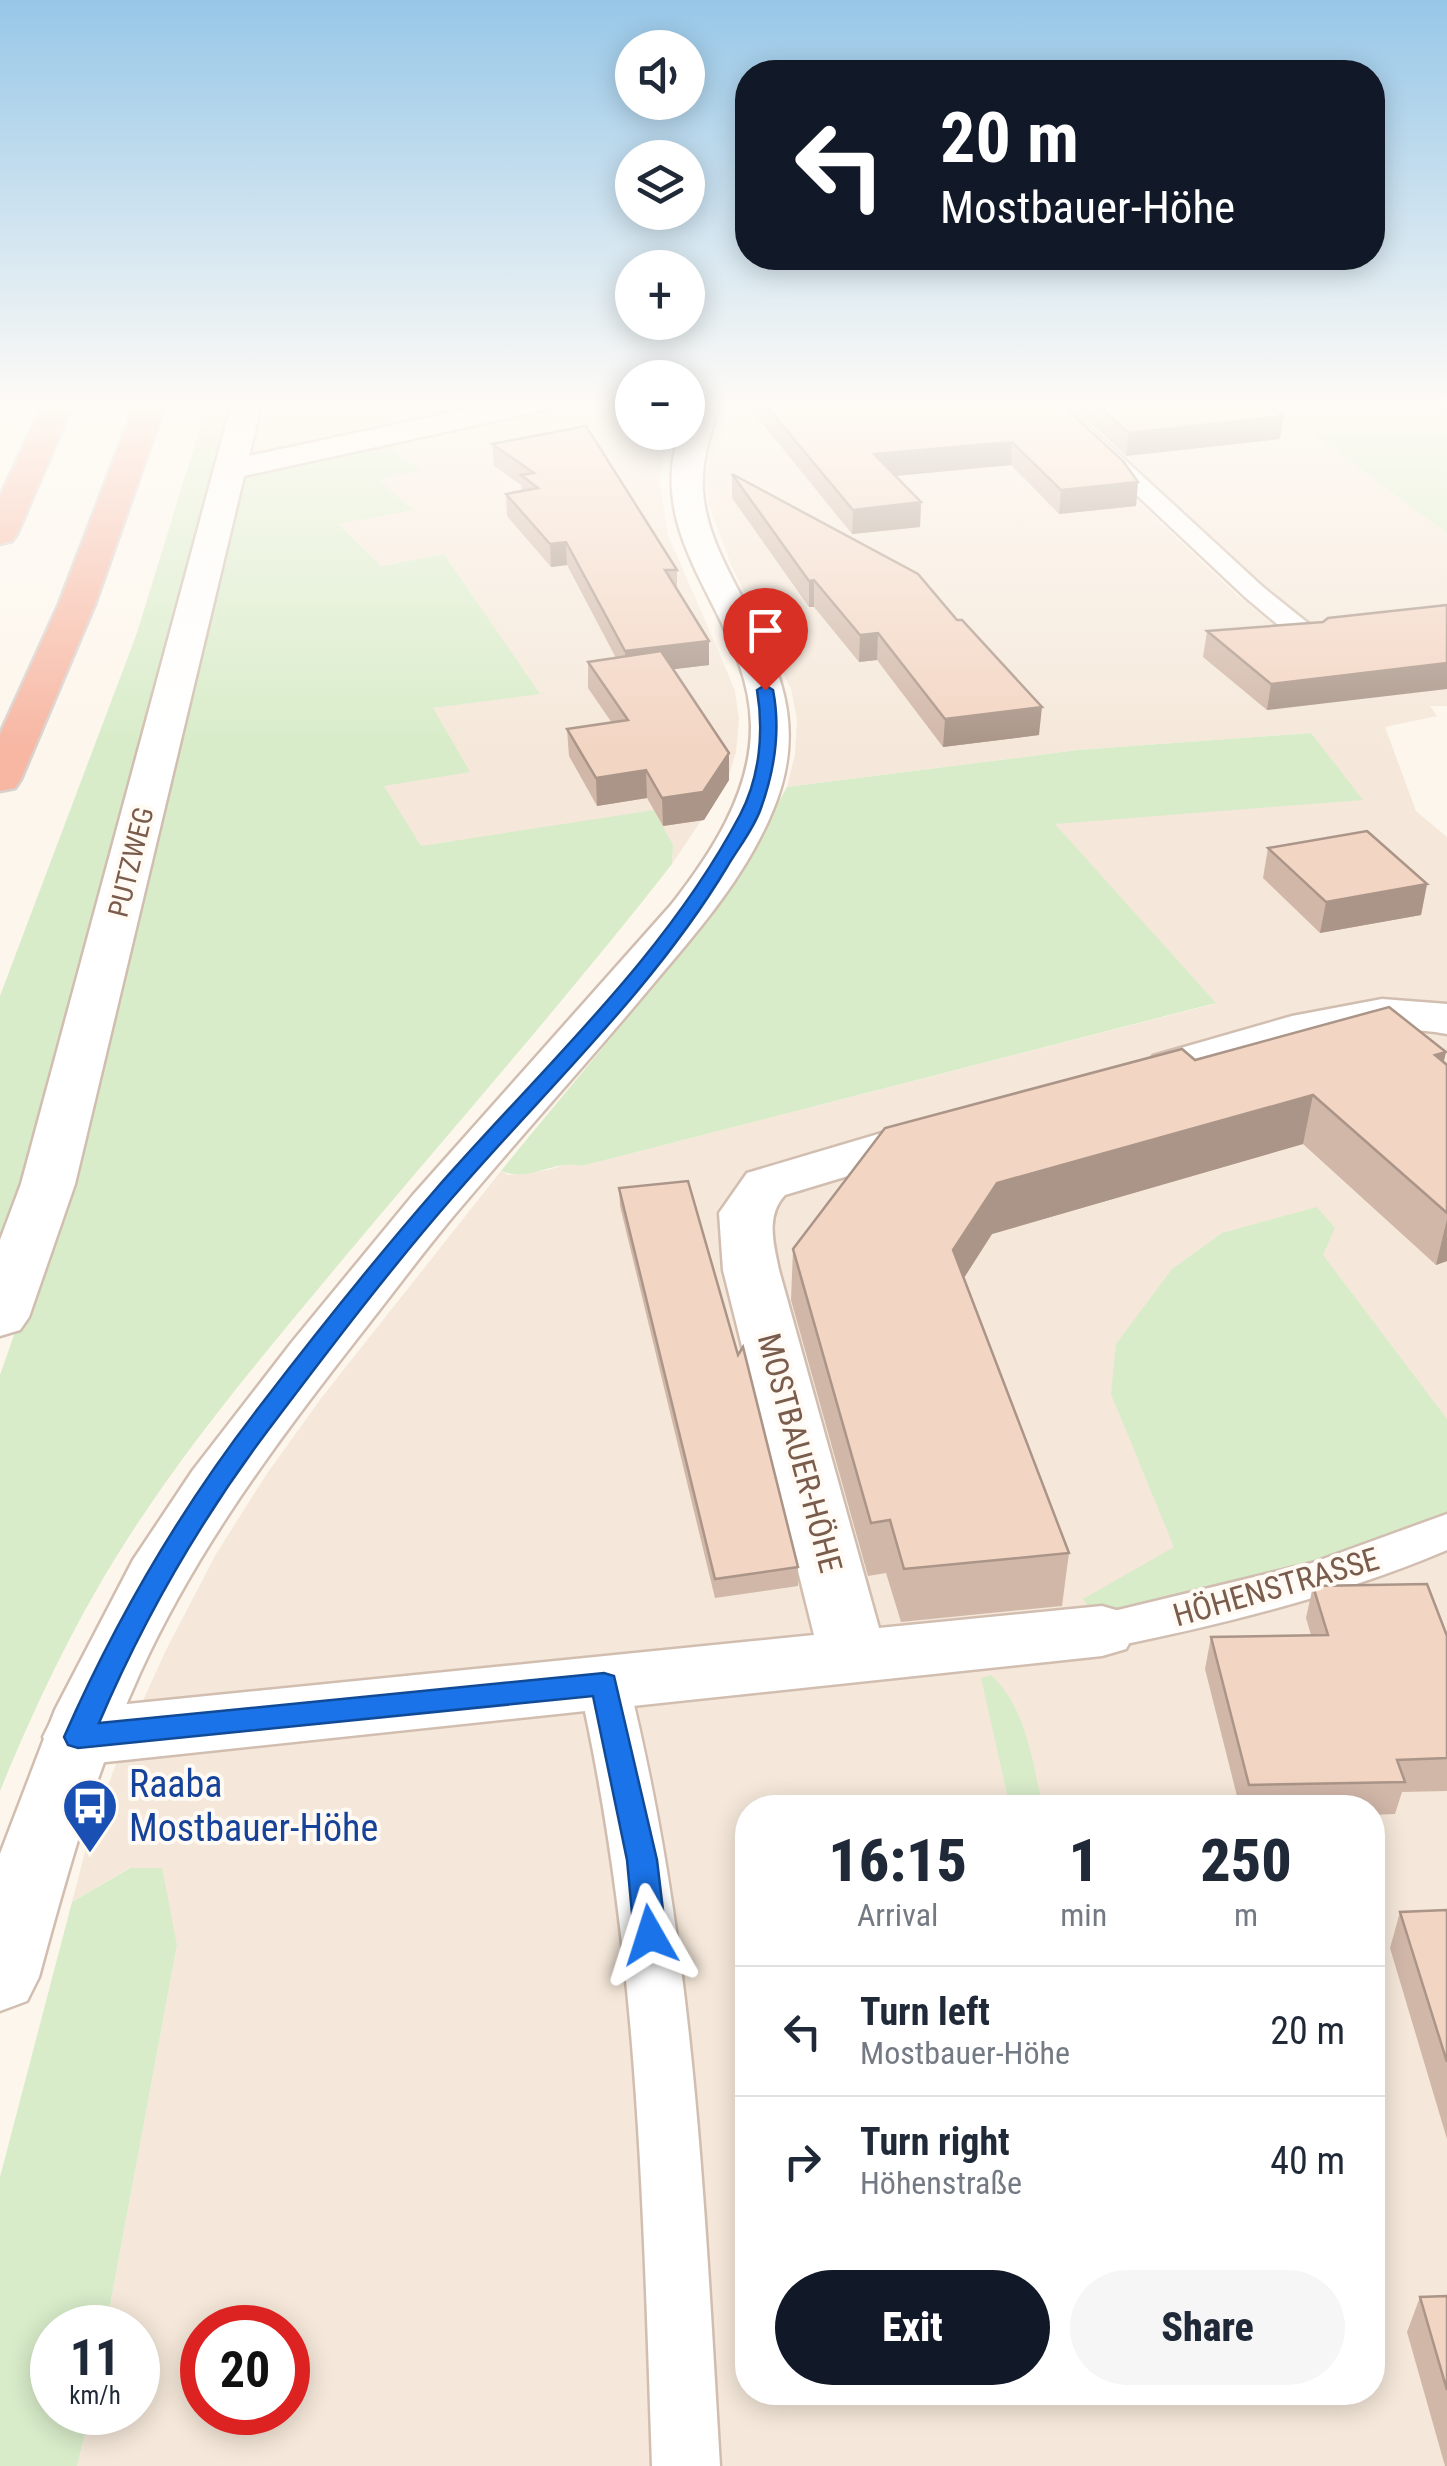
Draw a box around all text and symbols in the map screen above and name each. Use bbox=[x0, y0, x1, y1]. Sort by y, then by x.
map controls bbox=[615, 30, 705, 450]
button: sound bbox=[615, 30, 705, 120]
text: 20 m bbox=[940, 97, 1079, 179]
icon: left bbox=[775, 100, 905, 230]
button: layers bbox=[615, 140, 705, 230]
text: Mostbauer-Höhe bbox=[940, 181, 1235, 234]
button: + bbox=[615, 250, 705, 340]
button: − bbox=[615, 360, 705, 450]
pin bbox=[723, 588, 808, 691]
icon: arrive bbox=[738, 603, 793, 658]
street label: PUTZWEG bbox=[101, 804, 161, 920]
street label: MOSTBAUER-HÖHE bbox=[750, 1329, 850, 1577]
street label: HÖHENSTRASSE bbox=[1169, 1539, 1383, 1635]
place label: Raaba Mostbauer-Höhe bbox=[129, 1762, 378, 1850]
bus stop icon: Raaba Mostbauer-Höhe bbox=[60, 1776, 120, 1855]
text: 16:15 bbox=[828, 1825, 967, 1896]
text: 1 bbox=[1068, 1825, 1099, 1896]
text: 250 bbox=[1200, 1825, 1292, 1896]
position arrow bbox=[598, 1883, 702, 1987]
text: Arrival bbox=[857, 1896, 938, 1934]
text: min bbox=[1060, 1896, 1107, 1934]
text: m bbox=[1234, 1896, 1258, 1934]
text: Turn left bbox=[860, 1990, 990, 2034]
icon: left bbox=[775, 2004, 830, 2059]
text: 20 m bbox=[1270, 2009, 1345, 2053]
text: Mostbauer-Höhe bbox=[860, 2034, 1070, 2072]
text: Turn right bbox=[860, 2120, 1010, 2164]
icon: right bbox=[775, 2134, 830, 2189]
text: 40 m bbox=[1270, 2139, 1345, 2183]
text: Höhenstraße bbox=[860, 2164, 1022, 2202]
button: Exit bbox=[775, 2270, 1050, 2385]
button: Share bbox=[1070, 2270, 1345, 2385]
speed limit sign: 20 bbox=[180, 2305, 310, 2435]
text: 11 bbox=[70, 2329, 120, 2387]
text: km/h bbox=[69, 2381, 121, 2410]

